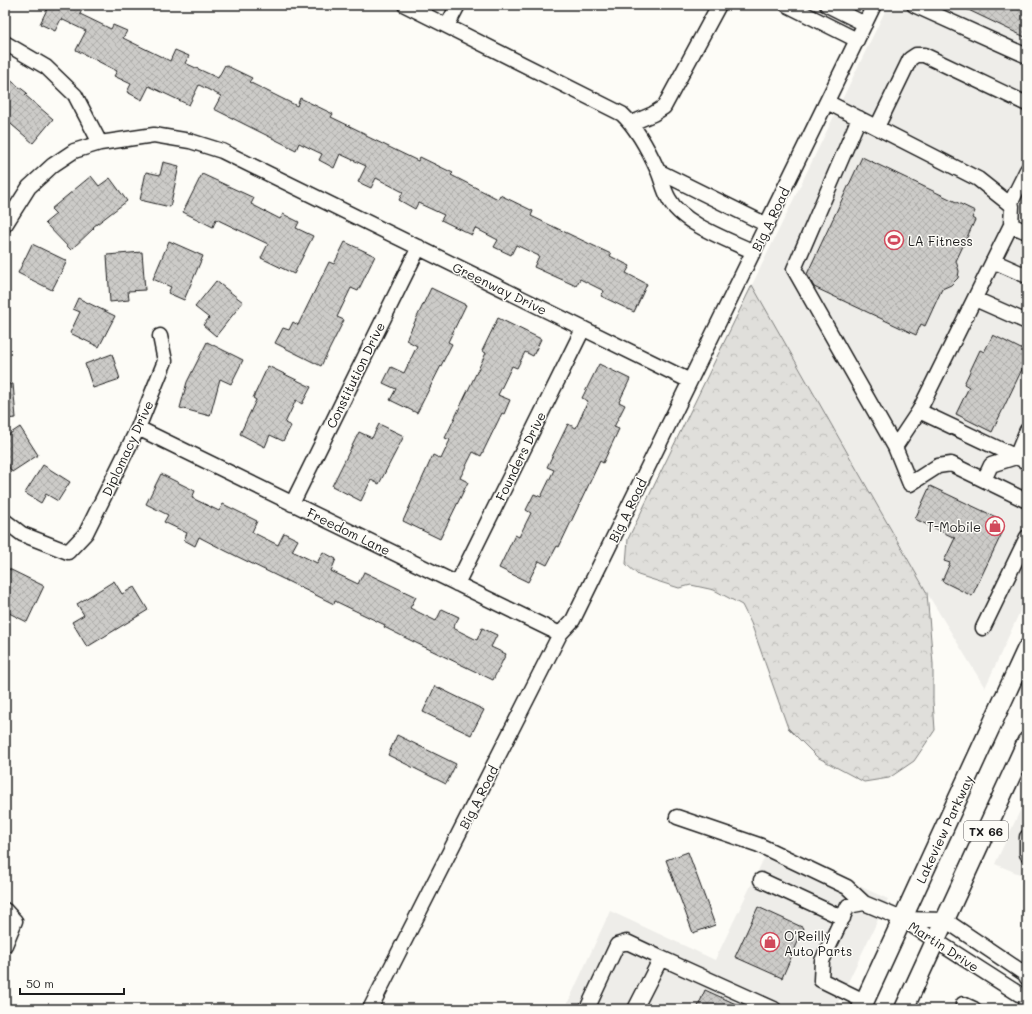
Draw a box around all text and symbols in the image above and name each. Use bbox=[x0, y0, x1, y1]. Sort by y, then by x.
street label: Big A Road bbox=[747, 184, 793, 254]
sports icon: LA Fitness bbox=[883, 229, 905, 251]
place label: LA Fitness bbox=[908, 232, 973, 249]
street label: Greenway Drive bbox=[450, 258, 550, 318]
street label: Constitution Drive bbox=[322, 319, 388, 431]
street label: Diplomacy Drive bbox=[97, 398, 157, 498]
street label: Founders Drive bbox=[491, 409, 549, 503]
street label: Big A Road bbox=[604, 475, 650, 545]
street label: Freedom Lane bbox=[305, 504, 393, 558]
shop icon: T-Mobile bbox=[984, 515, 1006, 537]
place label: T-Mobile bbox=[927, 518, 981, 535]
street label: Big A Road bbox=[455, 762, 501, 832]
street label: Lakeview Parkway bbox=[911, 772, 977, 886]
road number: TX 66 bbox=[964, 821, 1008, 841]
street label: Martin Drive bbox=[906, 917, 982, 975]
place label: O'Reilly Auto Parts bbox=[784, 927, 852, 959]
shop icon: O'Reilly Auto Parts bbox=[759, 931, 781, 953]
scale bar bbox=[20, 970, 124, 996]
text: 50 m bbox=[26, 975, 54, 991]

